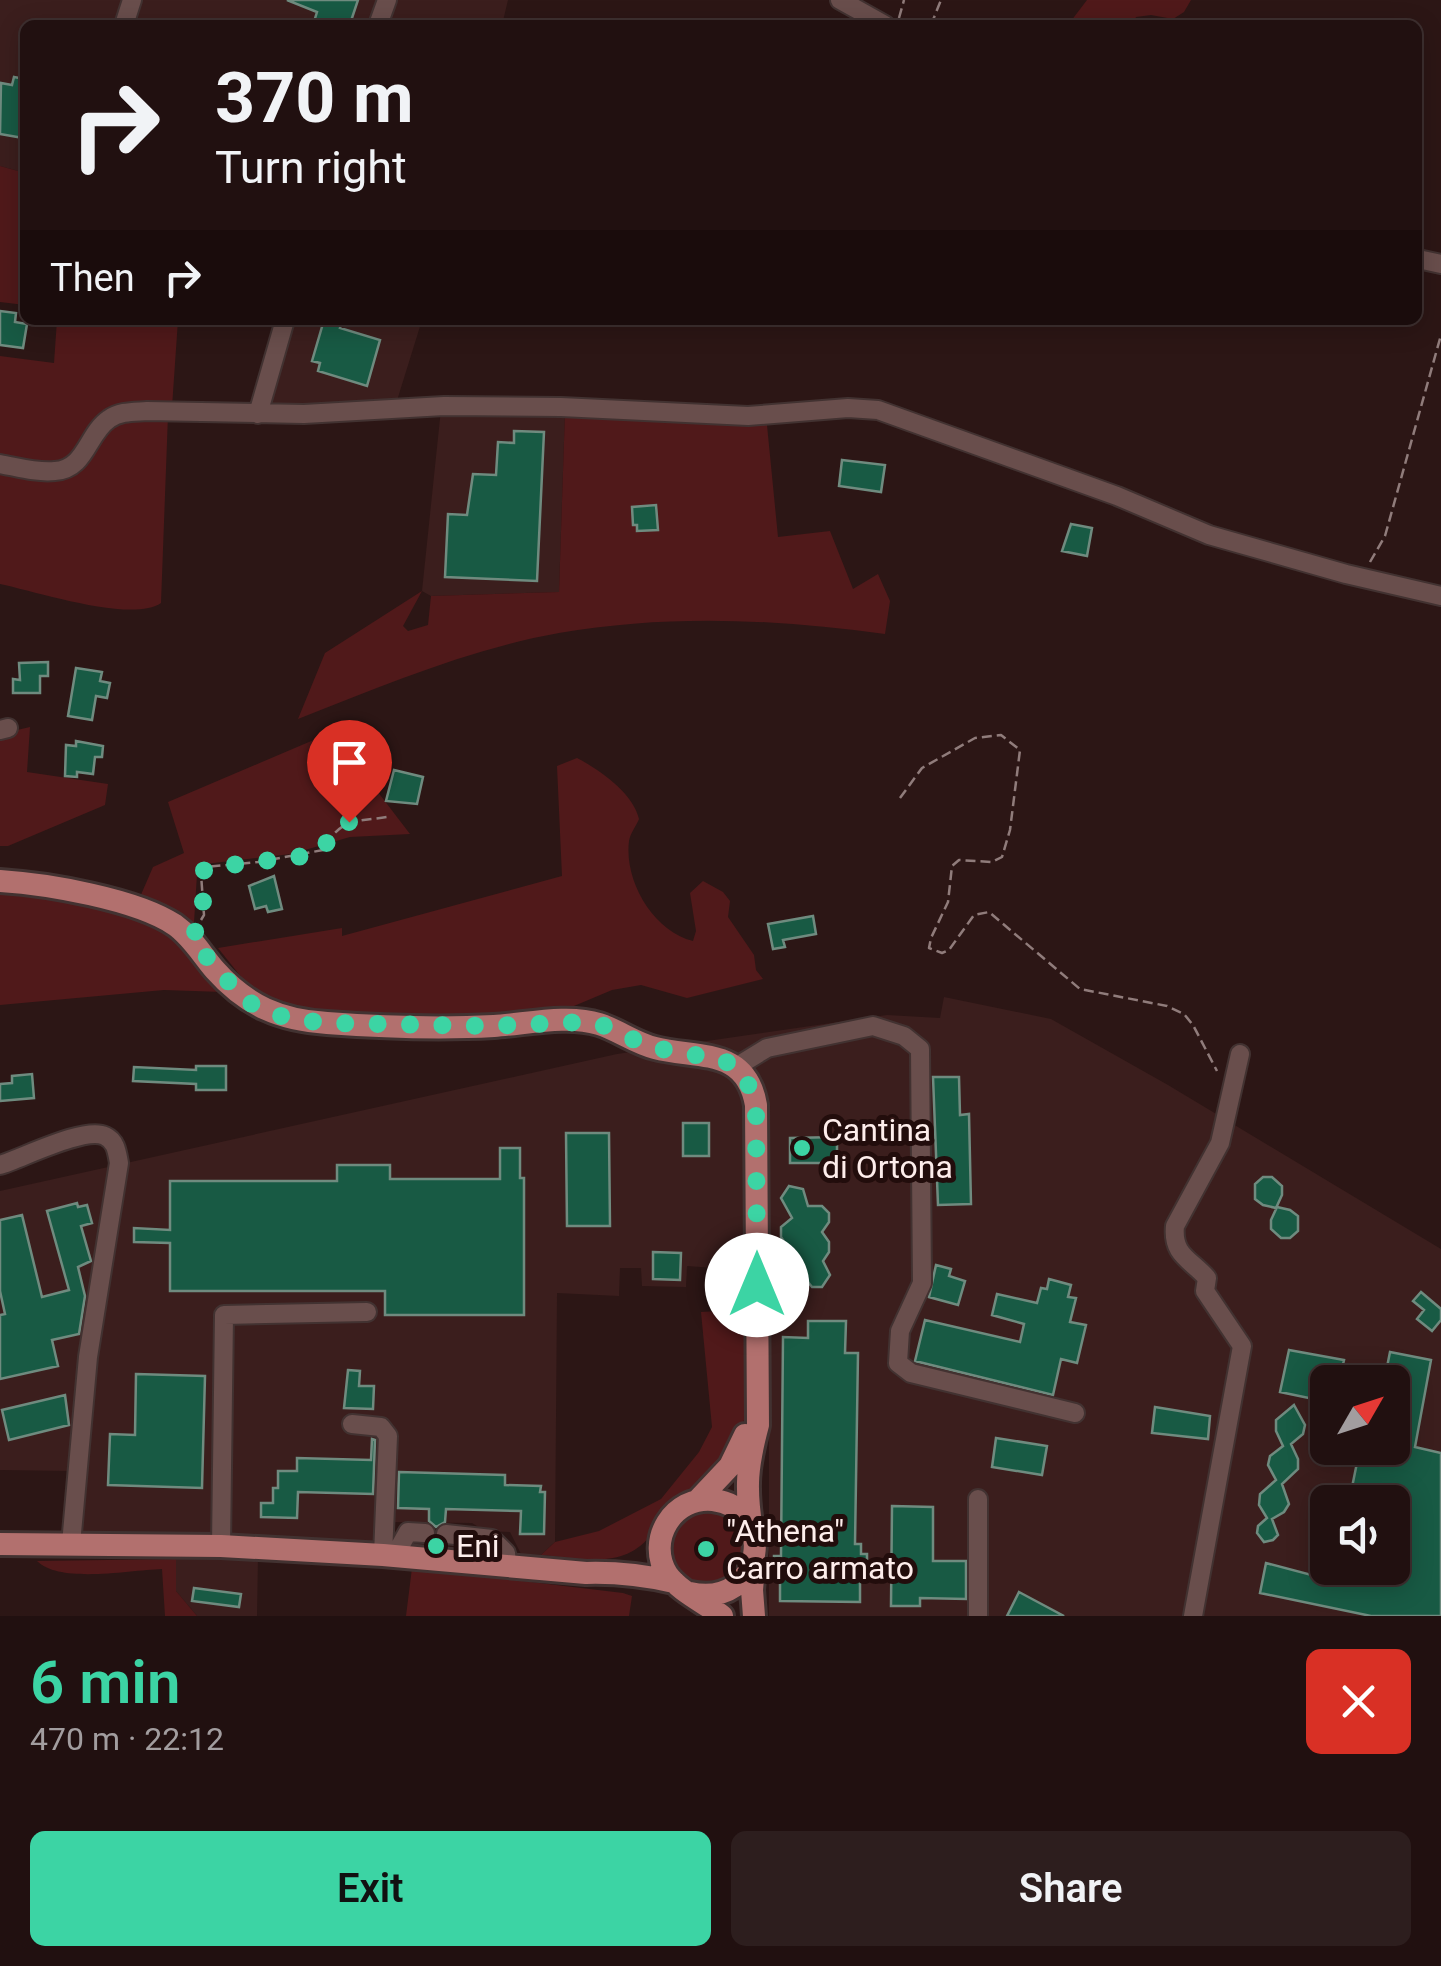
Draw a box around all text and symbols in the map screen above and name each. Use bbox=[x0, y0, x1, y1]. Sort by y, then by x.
text: 370 m bbox=[215, 57, 414, 139]
icon: right bbox=[50, 60, 180, 190]
text: Turn right bbox=[215, 141, 407, 194]
icon: right bbox=[155, 250, 210, 305]
text: Then bbox=[50, 256, 135, 300]
pin bbox=[307, 720, 392, 823]
icon: arrive bbox=[322, 735, 377, 790]
place label: Cantina di Ortona bbox=[822, 1111, 953, 1186]
marker: Cantina di Ortona bbox=[791, 1137, 813, 1159]
position arrow bbox=[705, 1233, 809, 1337]
north arrow bbox=[1310, 1365, 1410, 1465]
map controls bbox=[1310, 1365, 1410, 1585]
button: sound bbox=[1310, 1485, 1410, 1585]
place label: "Athena" Carro armato bbox=[726, 1512, 914, 1587]
place label: Eni bbox=[456, 1527, 500, 1565]
marker: Eni bbox=[425, 1535, 447, 1557]
marker: "Athena" Carro armato bbox=[695, 1538, 717, 1560]
text: 6 min bbox=[30, 1647, 180, 1718]
button: close bbox=[1306, 1649, 1411, 1754]
text: 470 m · 22:12 bbox=[30, 1720, 224, 1758]
button: Exit bbox=[30, 1831, 711, 1946]
button: Share bbox=[731, 1831, 1411, 1946]

